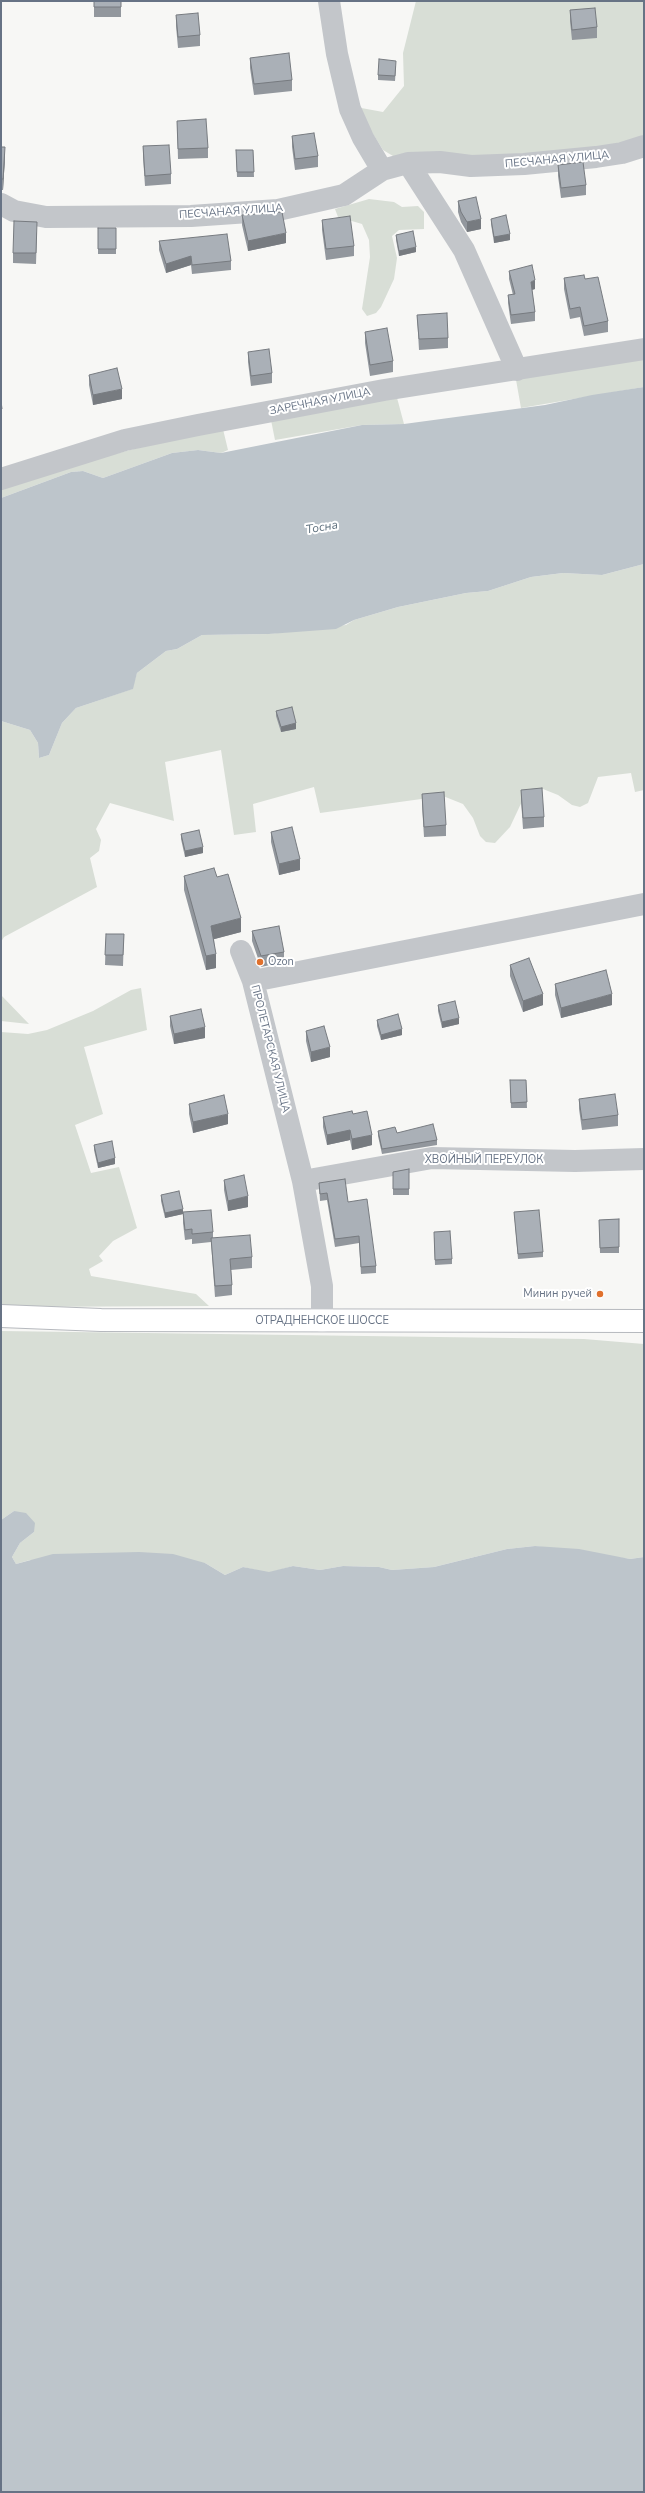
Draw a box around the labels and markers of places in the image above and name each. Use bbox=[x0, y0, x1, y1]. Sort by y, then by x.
place label: Ozon bbox=[268, 955, 294, 969]
marker: Ozon bbox=[255, 957, 265, 967]
place label: Минин ручей bbox=[523, 1287, 592, 1301]
marker: Минин ручей bbox=[595, 1289, 605, 1299]

